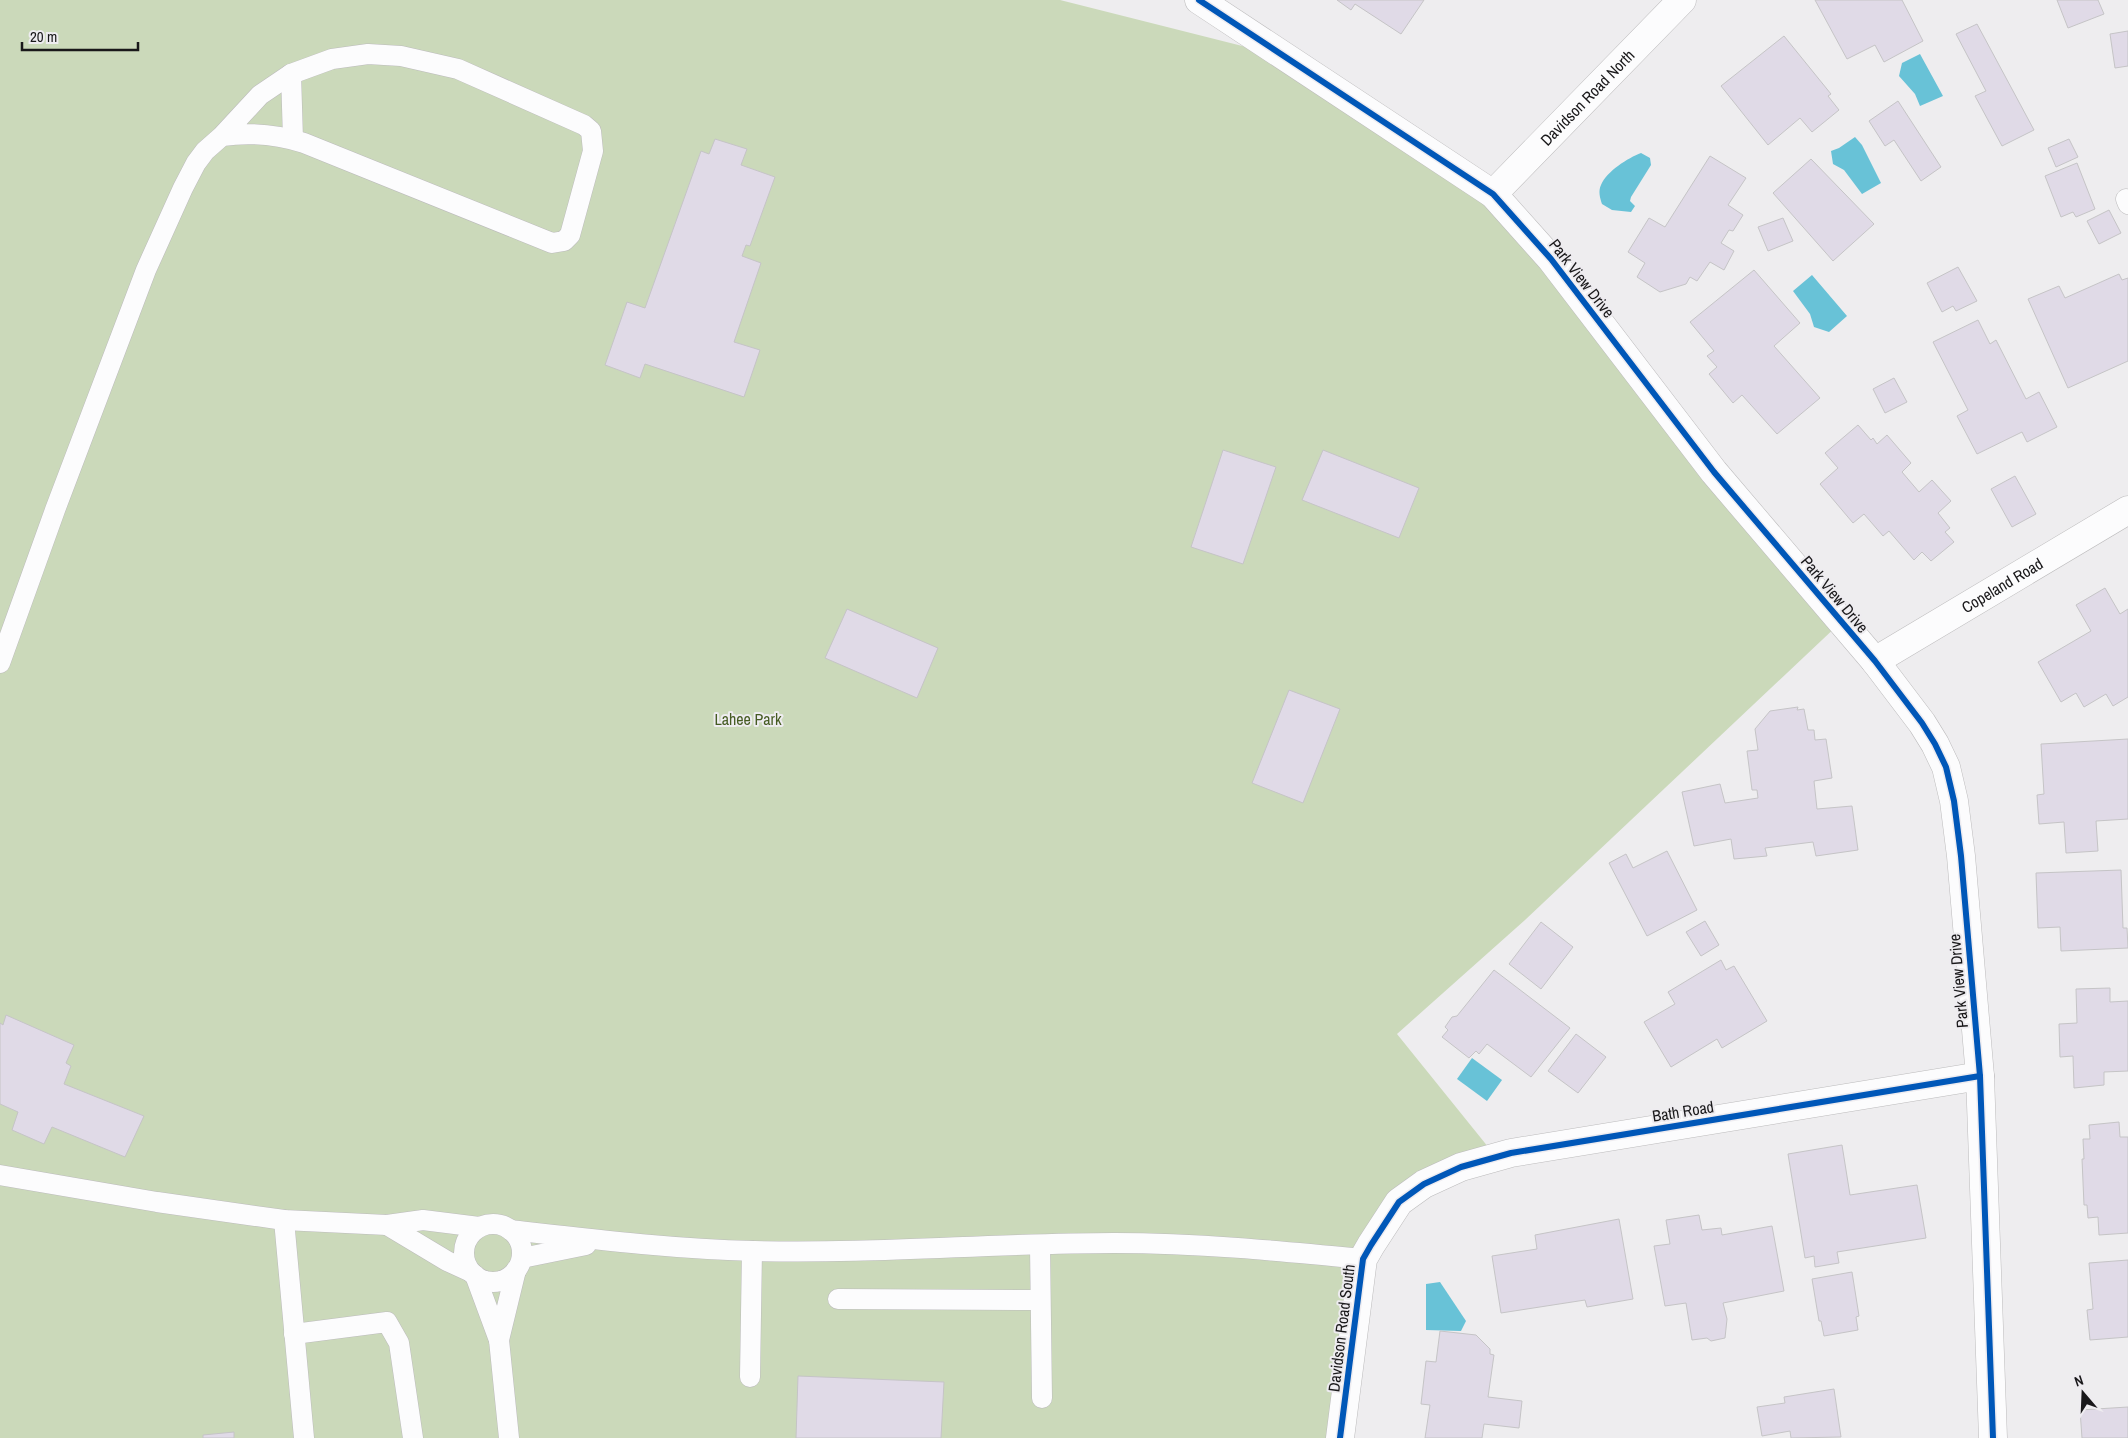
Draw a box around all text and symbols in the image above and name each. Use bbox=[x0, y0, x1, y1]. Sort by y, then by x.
scale bar bbox=[22, 20, 139, 52]
text: 20 m bbox=[30, 26, 57, 47]
street label: Davidson Road North bbox=[1535, 44, 1639, 150]
street label: Park View Drive bbox=[1544, 234, 1620, 322]
street label: Park View Drive bbox=[1796, 551, 1874, 637]
street label: Copeland Road bbox=[1957, 552, 2047, 618]
park label: Lahee Park bbox=[714, 708, 782, 730]
street label: Park View Drive bbox=[1943, 933, 1973, 1029]
street label: Bath Road bbox=[1651, 1095, 1715, 1127]
street label: Davidson Road South bbox=[1322, 1263, 1360, 1393]
north arrow bbox=[2058, 1368, 2108, 1418]
text: N bbox=[2072, 1371, 2086, 1391]

